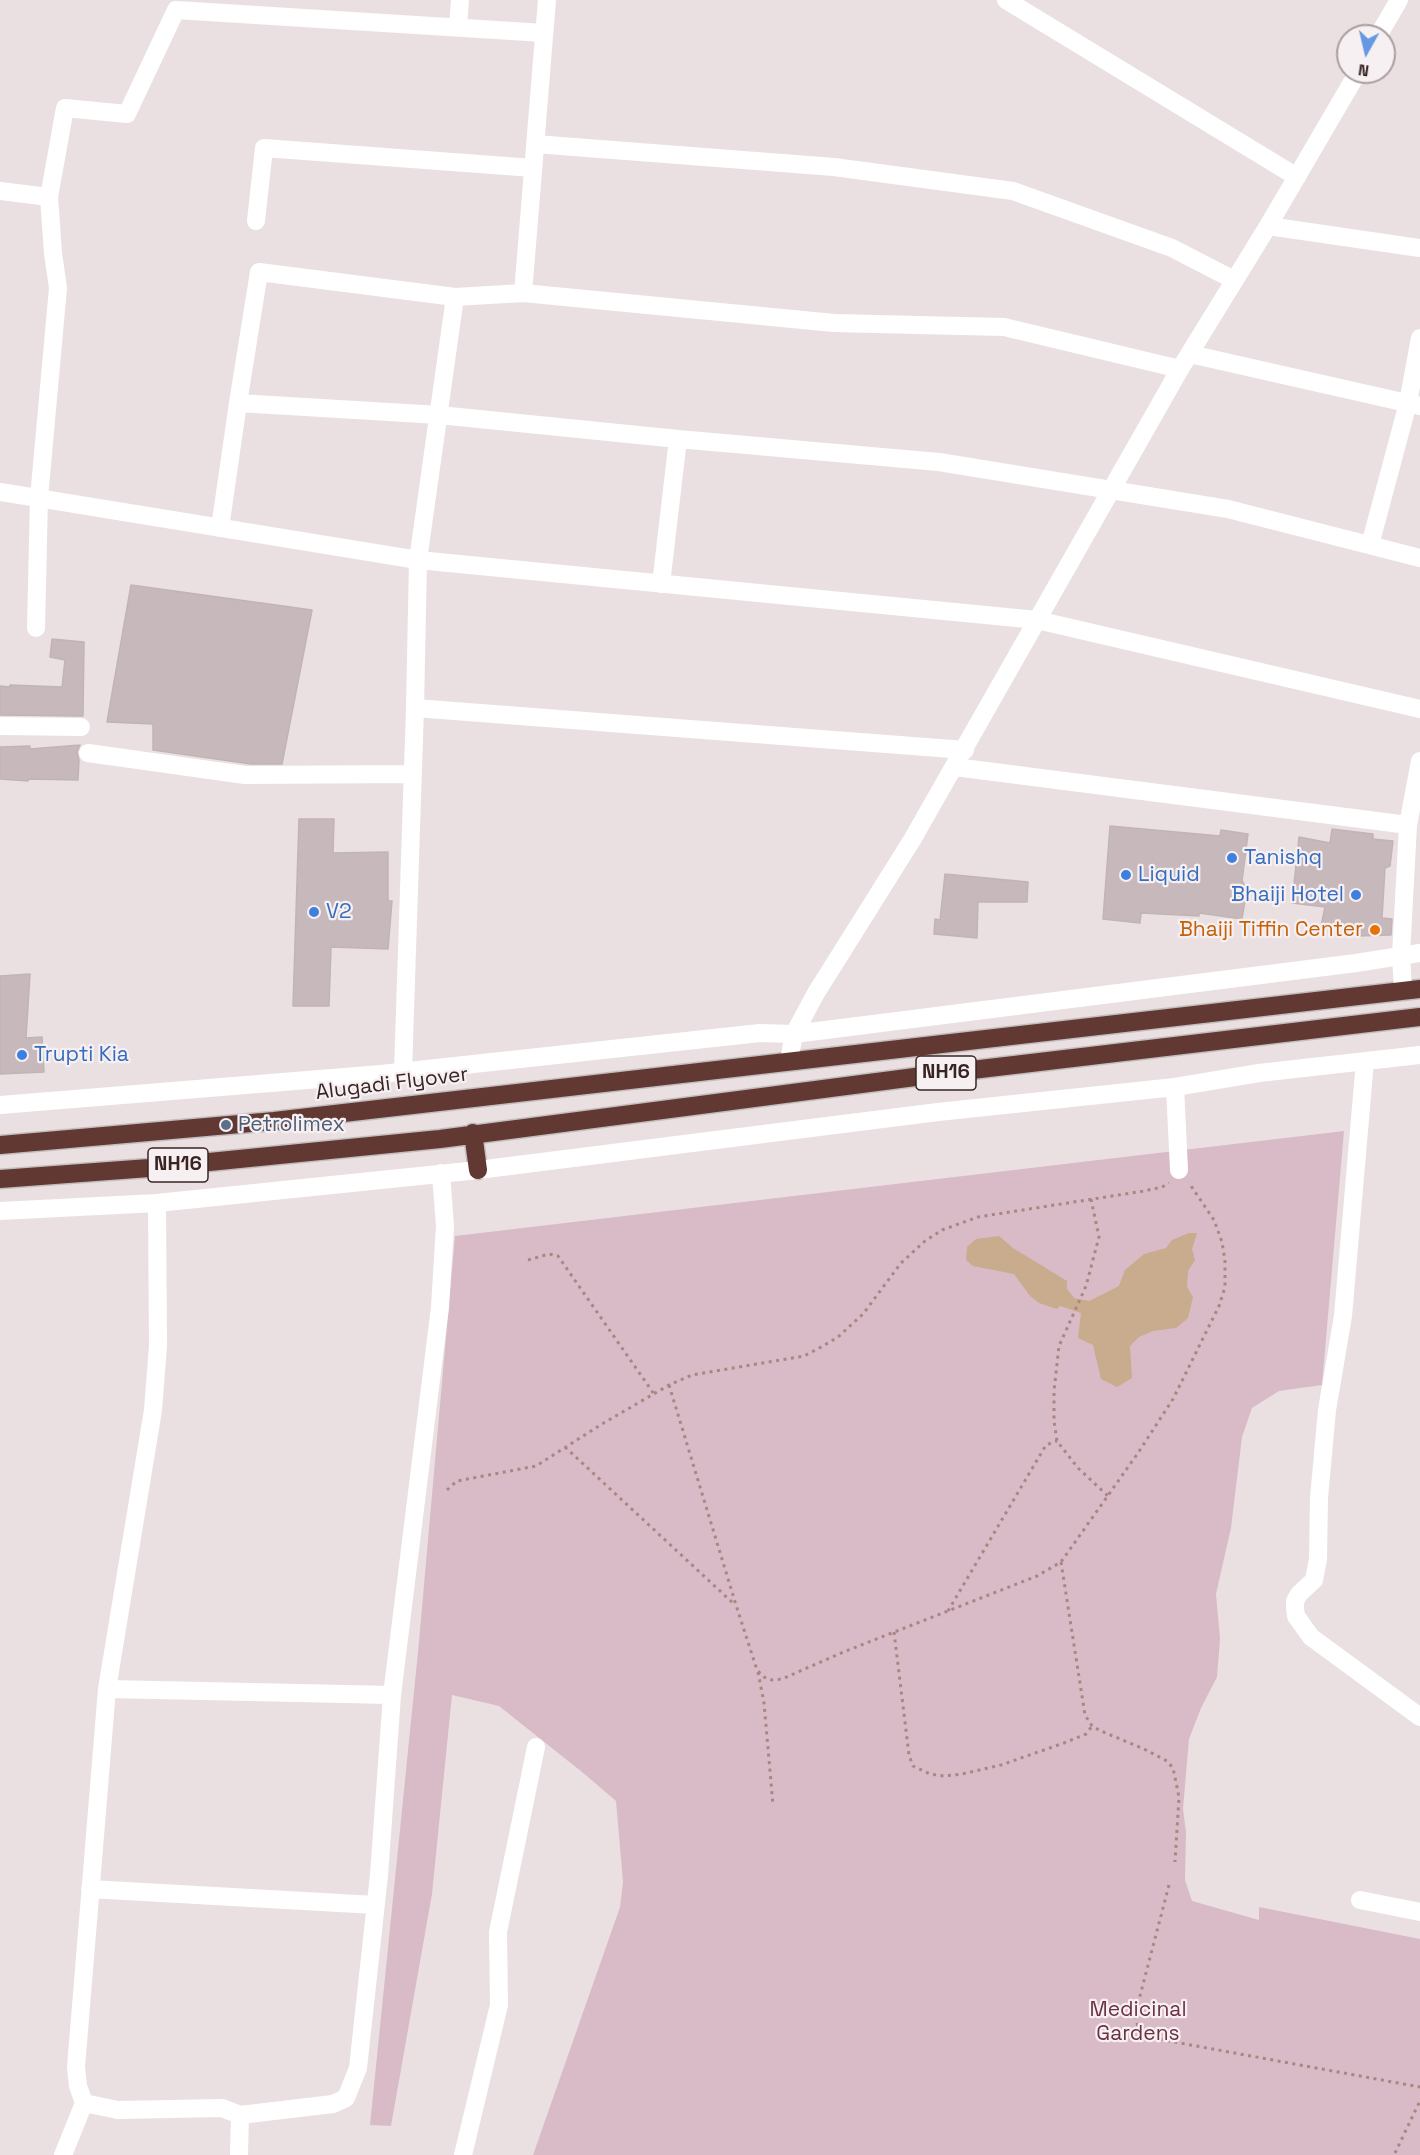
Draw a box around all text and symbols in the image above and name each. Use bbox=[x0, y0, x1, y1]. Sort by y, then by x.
north arrow bbox=[1336, 24, 1396, 84]
text: N bbox=[1357, 59, 1370, 81]
place label: Tanishq bbox=[1244, 845, 1322, 871]
marker: Tanishq bbox=[1225, 851, 1239, 865]
place label: Liquid bbox=[1138, 862, 1200, 888]
marker: Liquid bbox=[1119, 868, 1133, 882]
place label: Bhaiji Hotel bbox=[1231, 882, 1344, 908]
marker: Bhaiji Hotel bbox=[1349, 888, 1363, 902]
place label: V2 bbox=[326, 899, 352, 925]
marker: V2 bbox=[307, 905, 321, 919]
place label: Bhaiji Tiffin Center bbox=[1179, 917, 1363, 943]
marker: Bhaiji Tiffin Center bbox=[1368, 923, 1382, 937]
place label: Trupti Kia bbox=[34, 1042, 129, 1068]
marker: Trupti Kia bbox=[15, 1048, 29, 1062]
road number: NH16 bbox=[916, 1056, 976, 1090]
street label: Alugadi Flyover bbox=[314, 1062, 470, 1106]
place label: Petrolimex bbox=[238, 1112, 345, 1138]
marker: Petrolimex bbox=[219, 1118, 233, 1132]
road number: NH16 bbox=[148, 1148, 208, 1182]
park label: Medicinal Gardens bbox=[1089, 1997, 1187, 2047]

